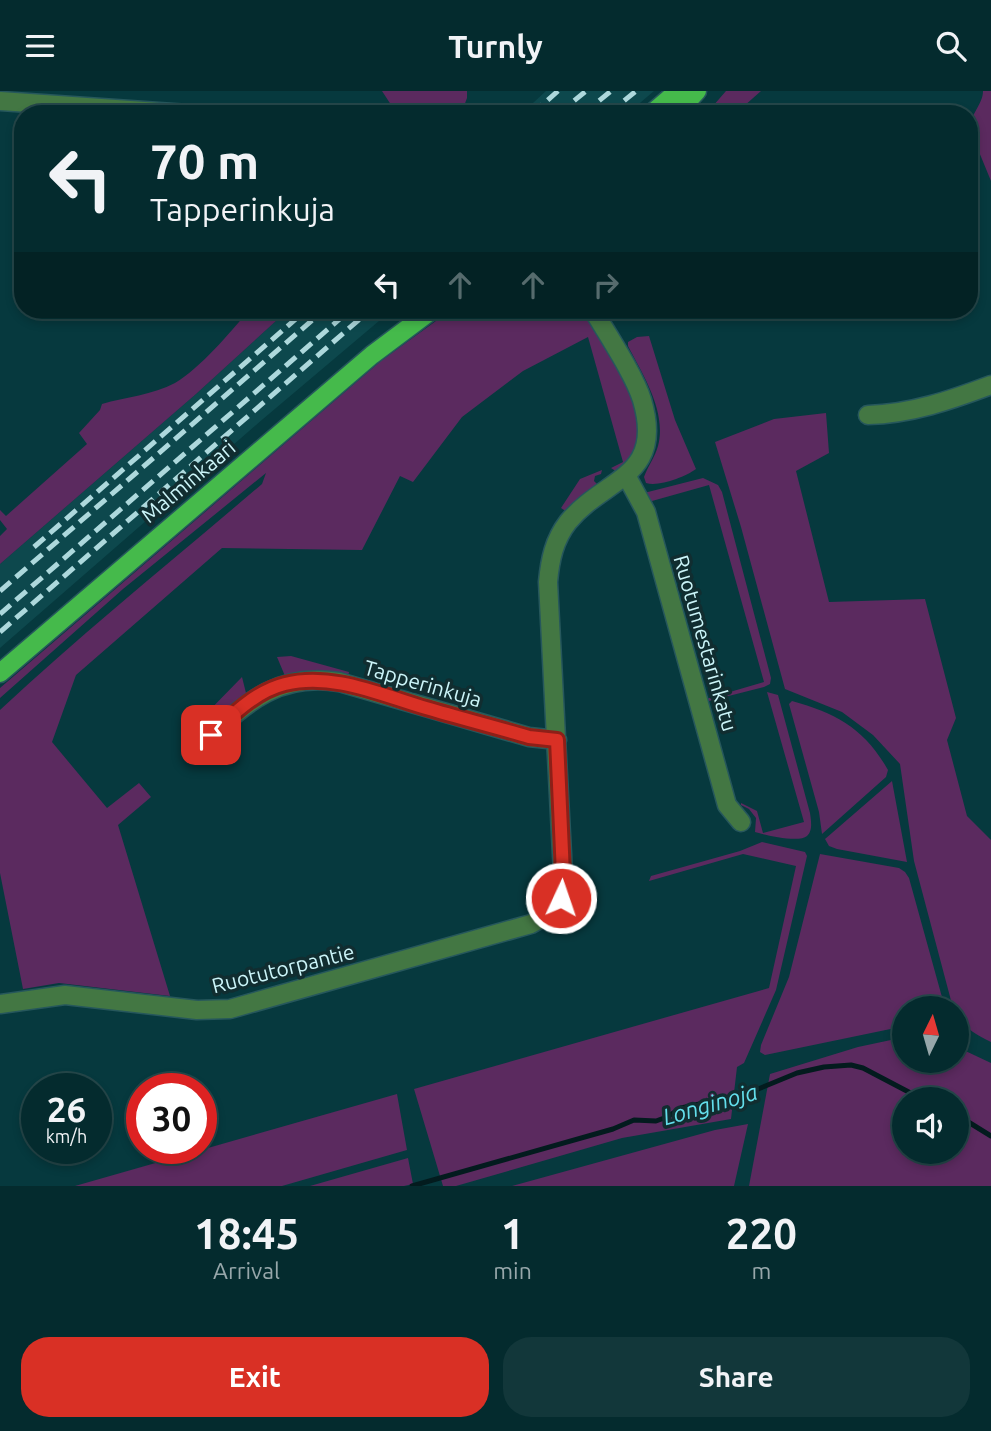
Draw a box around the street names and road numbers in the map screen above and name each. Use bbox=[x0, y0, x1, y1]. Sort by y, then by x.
street label: Malminkaari bbox=[136, 435, 240, 527]
street label: Ruotumestarinkatu bbox=[669, 552, 743, 734]
street label: Tapperinkuja bbox=[361, 655, 485, 711]
street label: Ruotutorpantie bbox=[209, 939, 357, 997]

